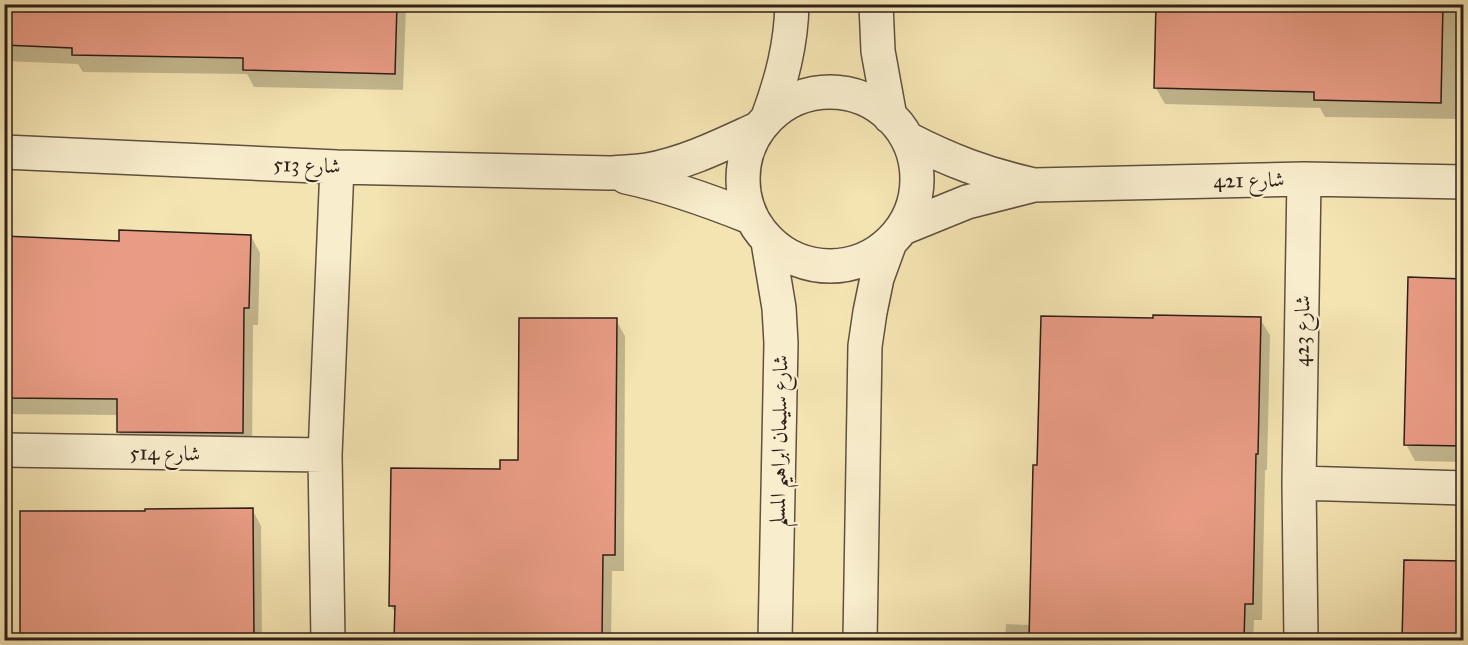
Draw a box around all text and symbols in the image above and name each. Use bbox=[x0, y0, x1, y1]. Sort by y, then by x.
street label: شارع 513 bbox=[273, 151, 341, 184]
street label: شارع 421 bbox=[1213, 166, 1285, 199]
street label: شارع 423 bbox=[1288, 295, 1321, 367]
street label: شارع سليمان ابراهيم المسلم bbox=[764, 355, 801, 527]
street label: شارع 514 bbox=[129, 439, 201, 472]

